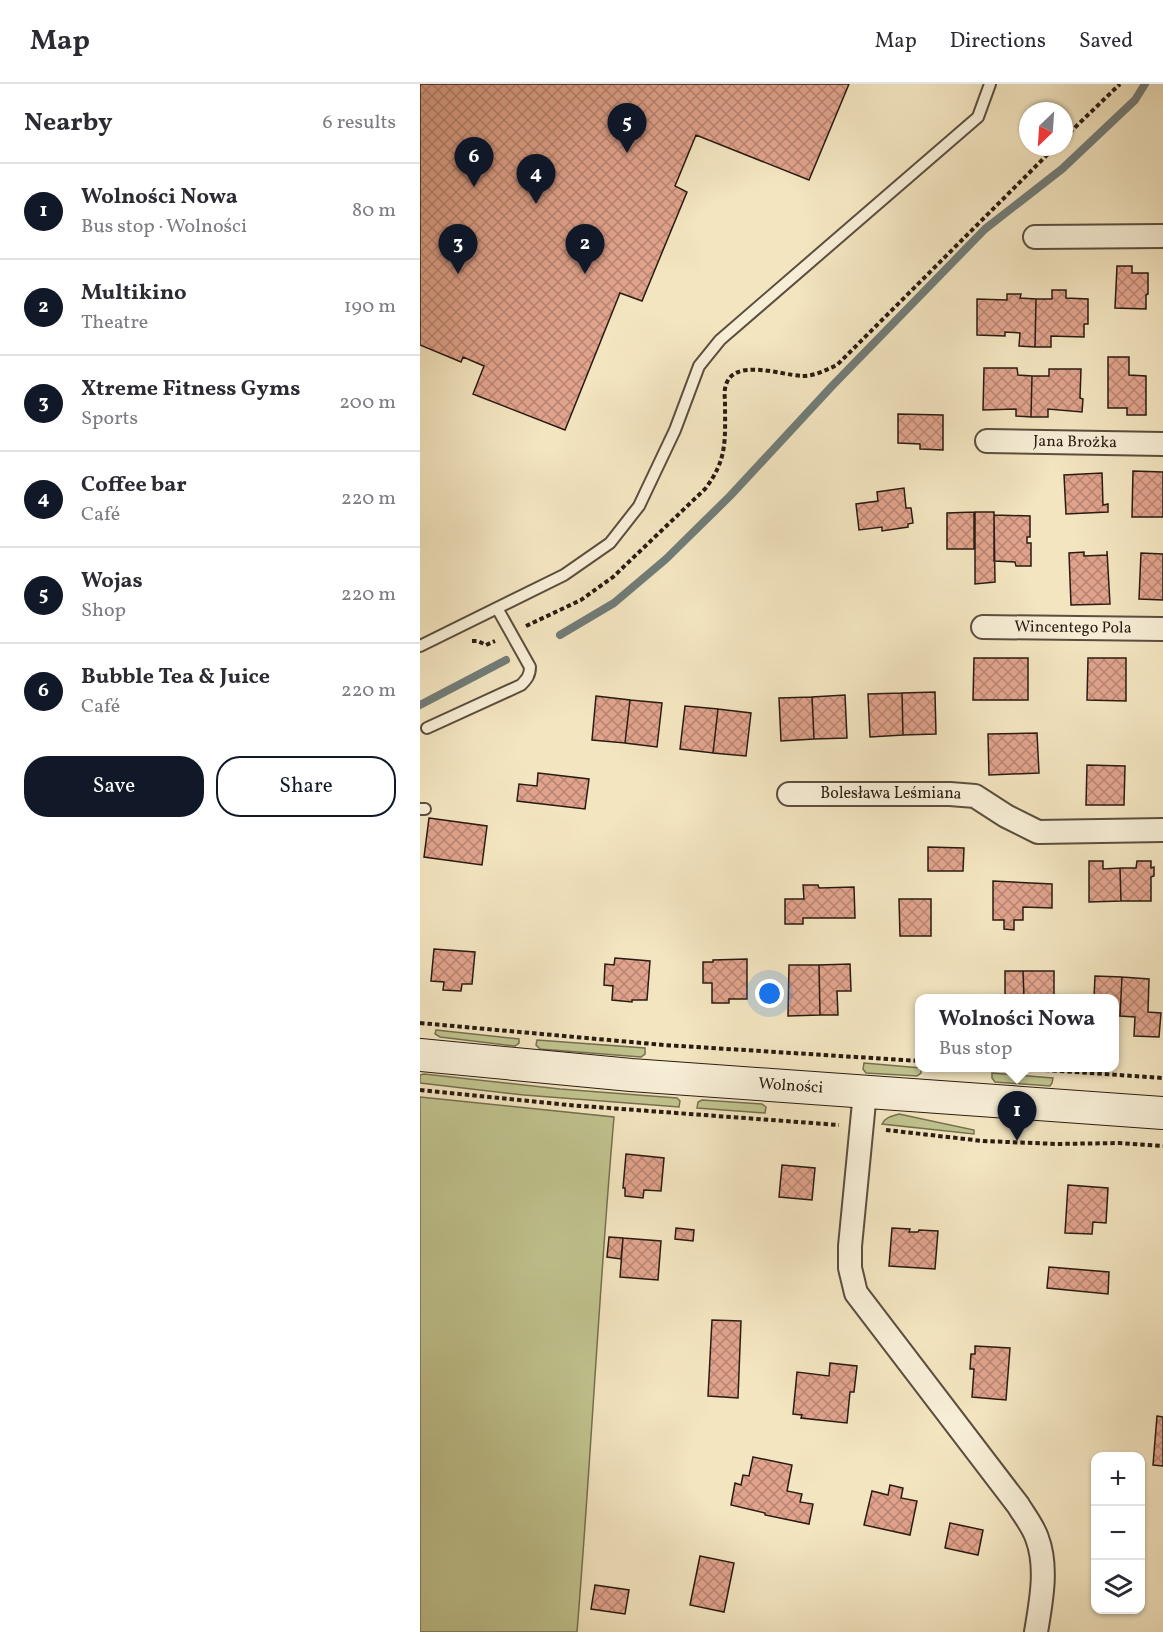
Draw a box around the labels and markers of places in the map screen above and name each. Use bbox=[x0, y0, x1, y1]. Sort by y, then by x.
pin: 5 bbox=[608, 104, 646, 153]
pin: 6 bbox=[454, 138, 494, 187]
pin: 4 bbox=[516, 154, 556, 204]
pin: 3 bbox=[438, 224, 477, 274]
pin: 2 bbox=[566, 224, 604, 274]
pin: 1 bbox=[998, 1092, 1036, 1141]

